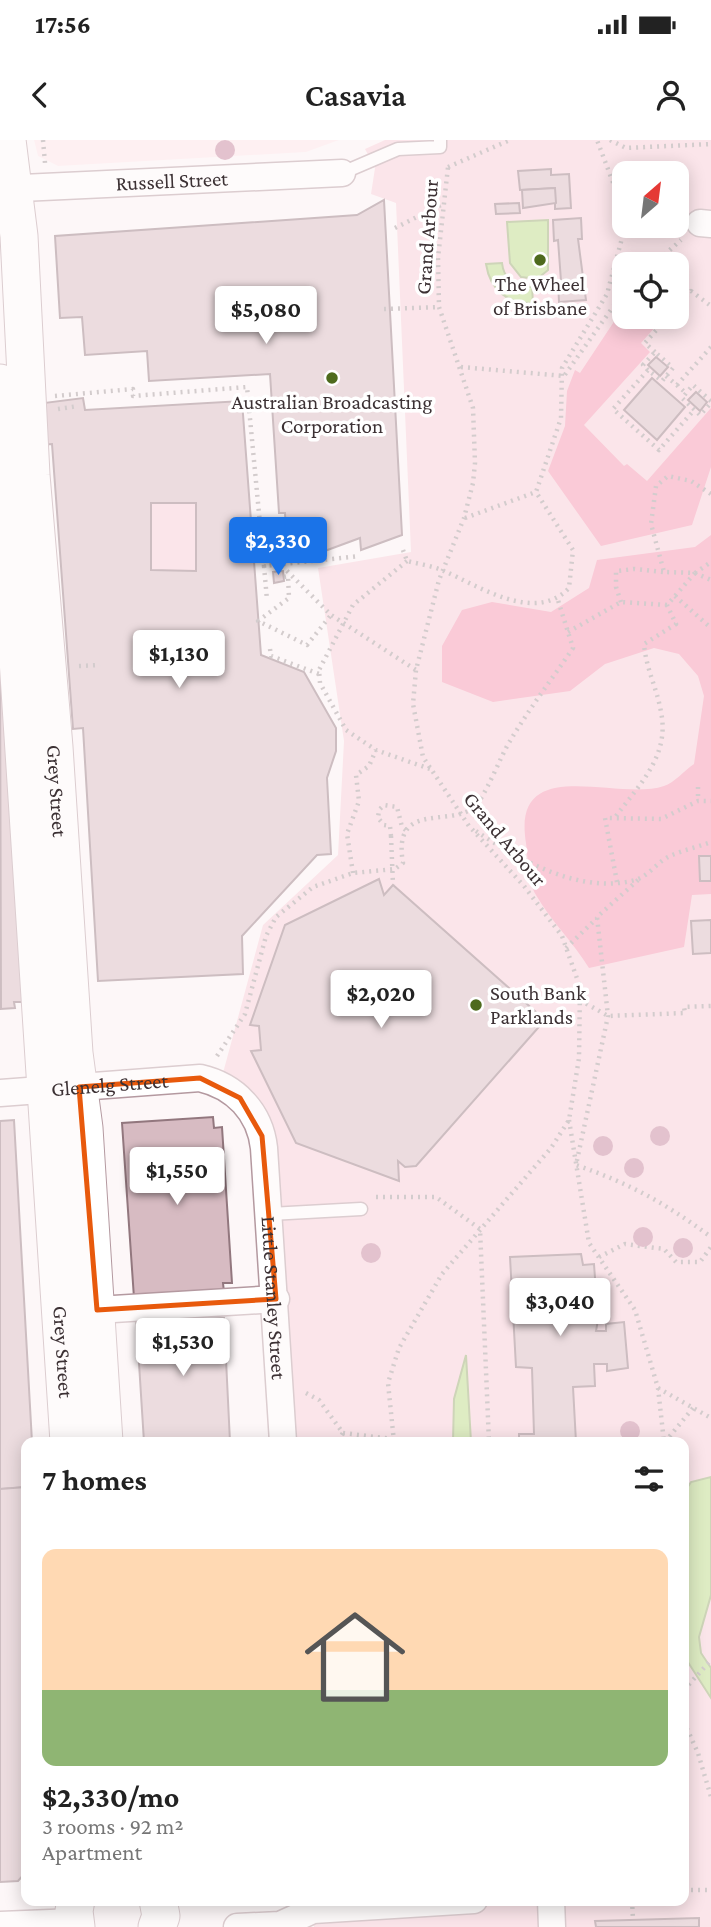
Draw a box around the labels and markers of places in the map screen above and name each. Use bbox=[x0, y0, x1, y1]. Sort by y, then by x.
marker: The Wheel of Brisbane bbox=[532, 252, 548, 268]
place label: The Wheel of Brisbane bbox=[493, 272, 587, 320]
pin: $5,080 bbox=[209, 286, 323, 346]
marker: Australian Broadcasting Corporation bbox=[324, 370, 340, 386]
place label: Australian Broadcasting Corporation bbox=[231, 390, 433, 438]
pin: $2,330 bbox=[221, 518, 335, 577]
pin: $1,130 bbox=[122, 630, 236, 690]
pin: $2,020 bbox=[324, 970, 438, 1030]
place label: South Bank Parklands bbox=[490, 981, 586, 1029]
marker: South Bank Parklands bbox=[468, 997, 484, 1013]
pin: $1,550 bbox=[120, 1147, 234, 1207]
pin: $3,040 bbox=[503, 1278, 617, 1338]
pin: $1,530 bbox=[126, 1318, 240, 1378]

